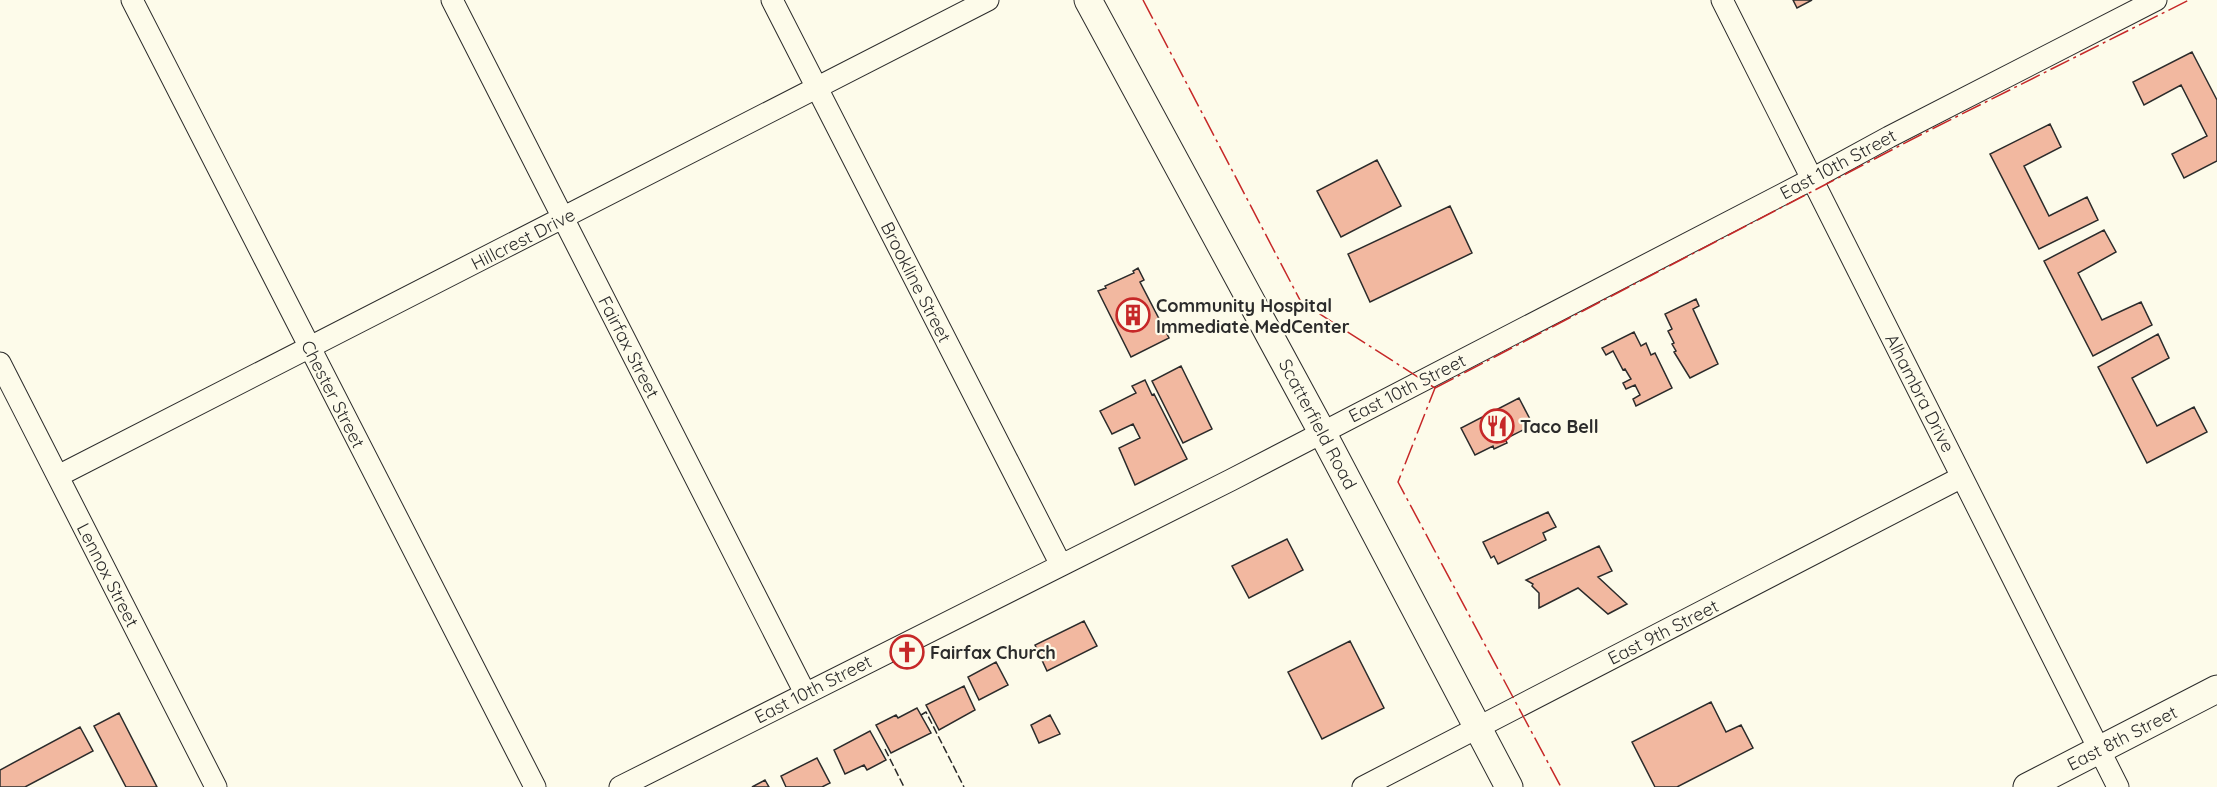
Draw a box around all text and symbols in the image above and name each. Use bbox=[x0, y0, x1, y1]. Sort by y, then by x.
street label: East 10th Street bbox=[1776, 124, 1900, 204]
street label: Hillcrest Drive bbox=[467, 203, 579, 275]
street label: Brookline Street bbox=[876, 218, 956, 346]
street label: Fairfax Street bbox=[593, 292, 665, 402]
place label: Community Hospital Immediate MedCenter bbox=[1156, 294, 1350, 338]
building icon: Community Hospital Immediate MedCenter bbox=[1115, 297, 1151, 333]
street label: Alhambra Drive bbox=[1880, 330, 1960, 456]
street label: Chester Street bbox=[296, 336, 370, 452]
street label: East 10th Street bbox=[1345, 349, 1469, 427]
street label: Scatterfield Road bbox=[1274, 355, 1362, 493]
restaurant icon: Taco Bell bbox=[1479, 408, 1515, 444]
place label: Taco Bell bbox=[1520, 415, 1599, 438]
street label: Lennox Street bbox=[72, 519, 144, 631]
street label: East 9th Street bbox=[1604, 594, 1722, 670]
church icon: Fairfax Church bbox=[889, 634, 925, 670]
place label: Fairfax Church bbox=[930, 641, 1056, 664]
street label: East 10th Street bbox=[751, 650, 875, 728]
street label: East 8th Street bbox=[2063, 700, 2181, 776]

